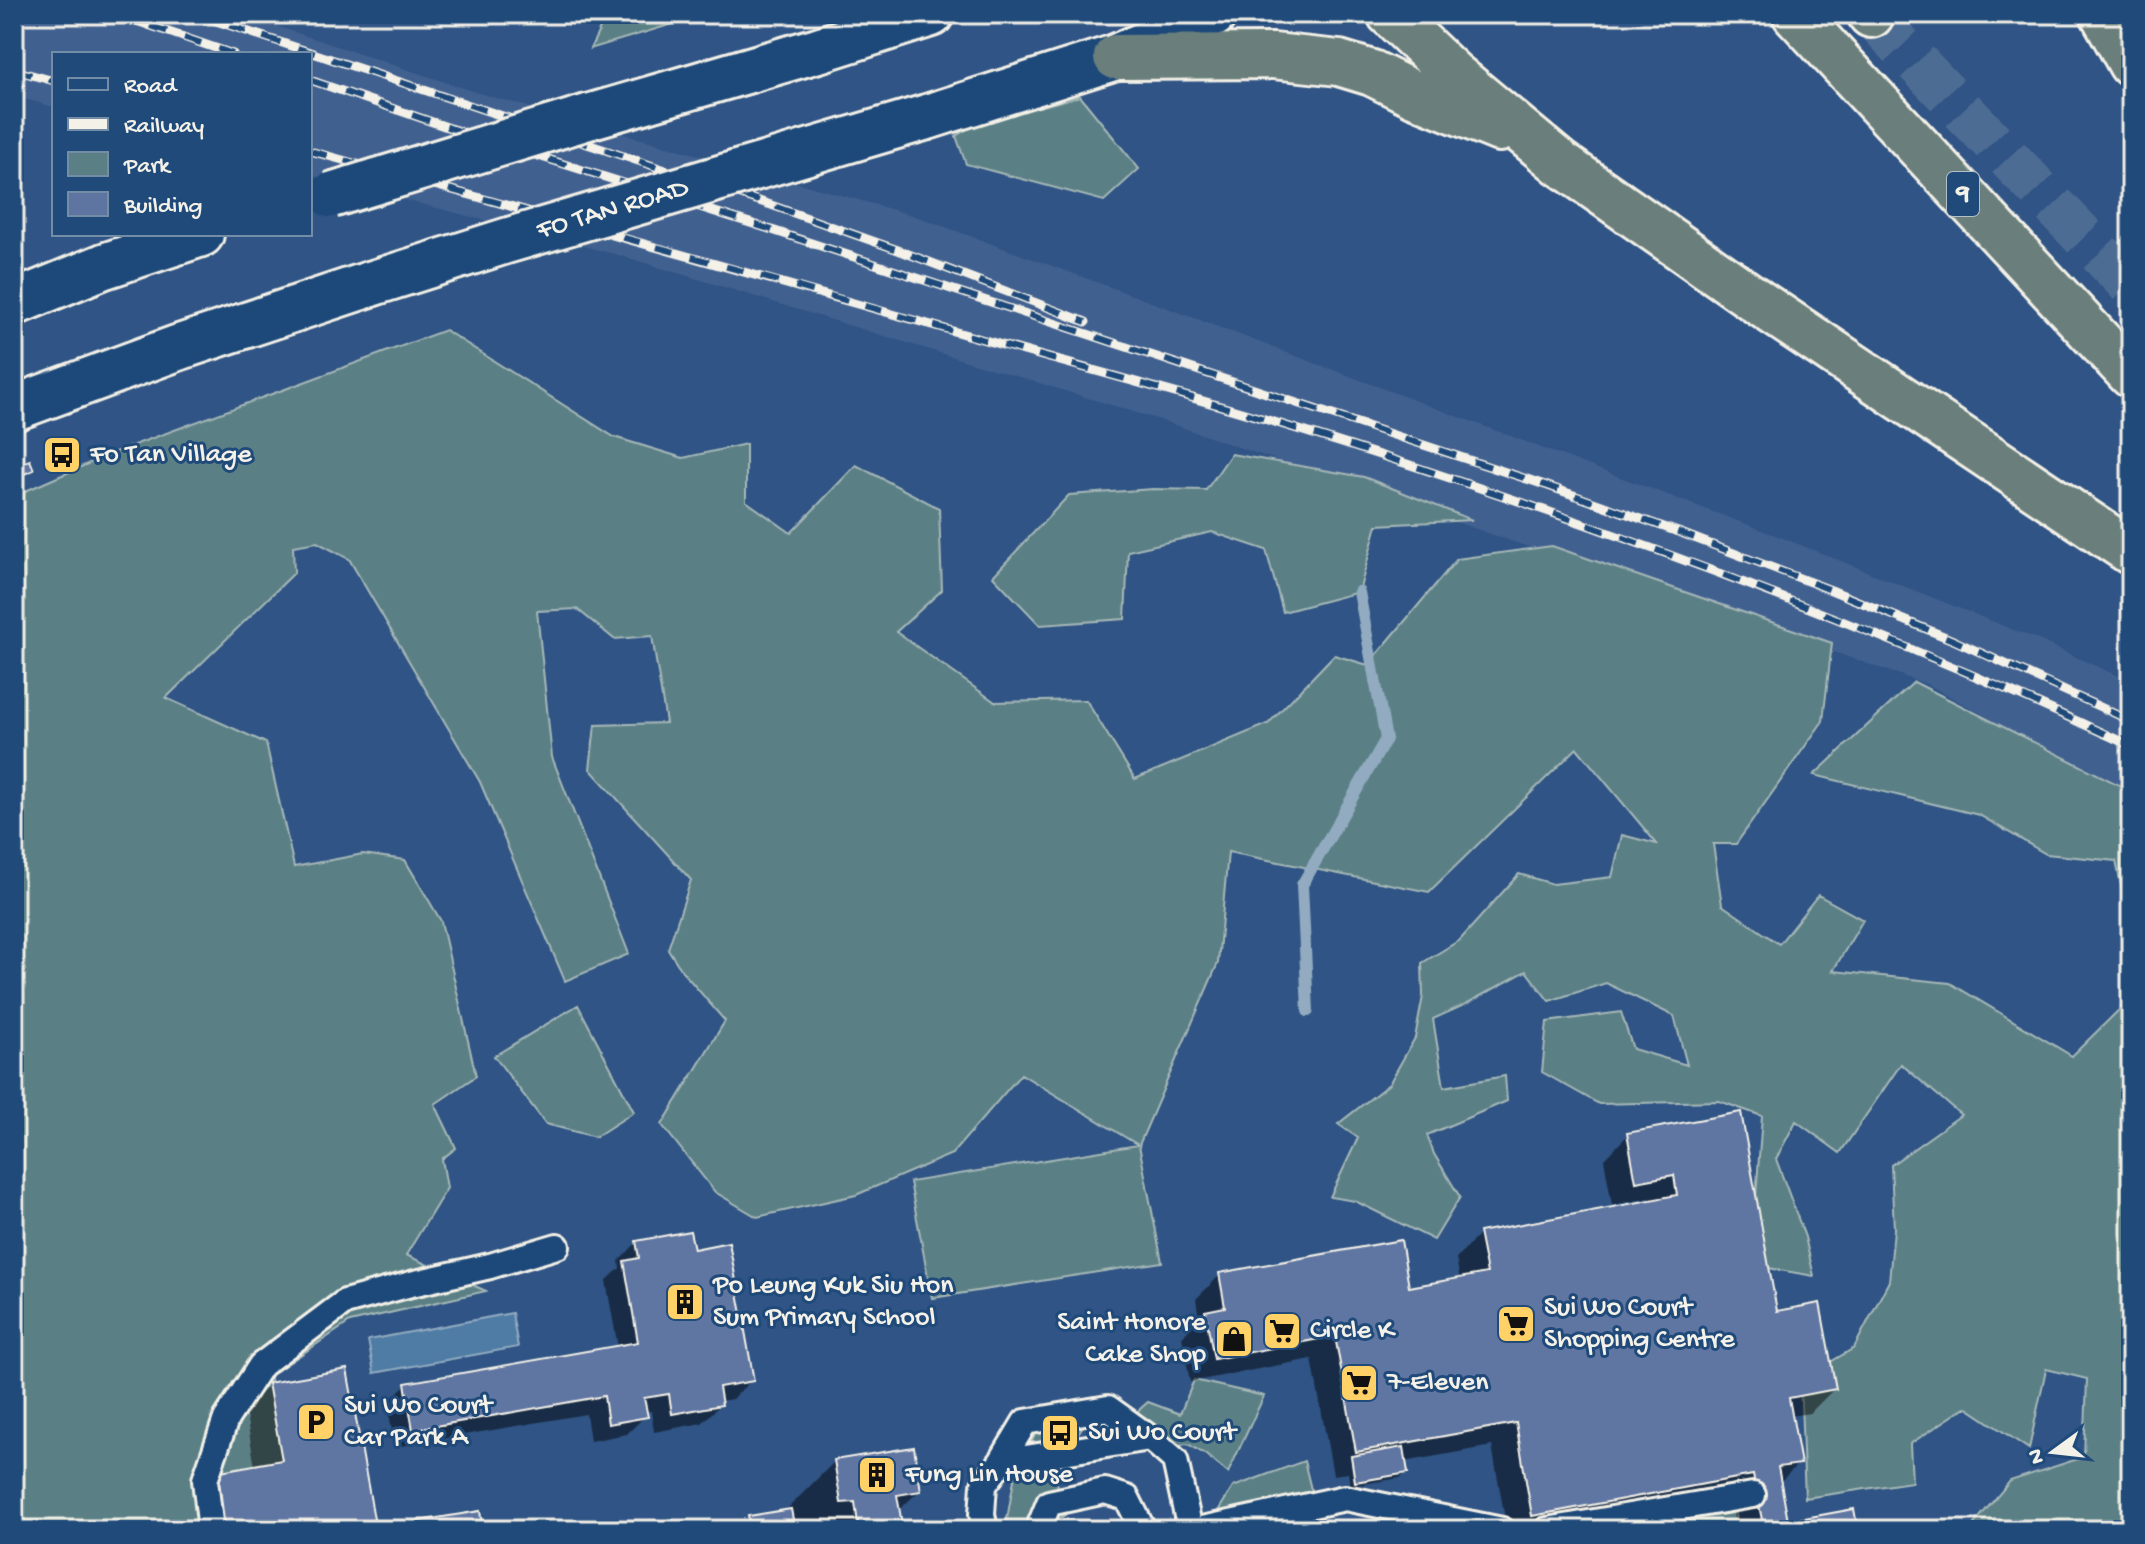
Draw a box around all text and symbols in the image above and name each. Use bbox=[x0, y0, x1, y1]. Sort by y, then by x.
legend bbox=[52, 52, 312, 236]
text: Road bbox=[124, 73, 178, 102]
text: Railway bbox=[124, 113, 204, 142]
text: Park bbox=[123, 153, 172, 182]
street label: FO TAN ROAD bbox=[532, 171, 693, 248]
road number: 9 bbox=[1947, 172, 1979, 216]
text: Building bbox=[123, 193, 202, 222]
bus stop icon: Fo Tan Village bbox=[41, 434, 83, 476]
place label: Fo Tan Village bbox=[89, 439, 252, 472]
place label: Po Leung Kuk Siu Hon Sum Primary School bbox=[712, 1270, 954, 1335]
building icon: Po Leung Kuk Siu Hon Sum Primary School bbox=[664, 1281, 706, 1323]
place label: Sui Wo Court Shopping Centre bbox=[1544, 1292, 1735, 1357]
supermarket icon: Sui Wo Court Shopping Centre bbox=[1495, 1303, 1537, 1345]
place label: Saint Honore Cake Shop bbox=[1057, 1307, 1207, 1372]
supermarket icon: Circle K bbox=[1261, 1310, 1303, 1352]
place label: Circle K bbox=[1310, 1315, 1396, 1348]
shop icon: Saint Honore Cake Shop bbox=[1213, 1318, 1255, 1360]
supermarket icon: 7-Eleven bbox=[1338, 1362, 1380, 1404]
place label: 7-Eleven bbox=[1386, 1367, 1489, 1400]
place label: Sui Wo Court Car Park A bbox=[344, 1390, 495, 1455]
parking icon: Sui Wo Court Car Park A bbox=[295, 1401, 337, 1443]
bus stop icon: Sui Wo Court bbox=[1039, 1412, 1081, 1454]
north arrow bbox=[2013, 1412, 2093, 1492]
place label: Sui Wo Court bbox=[1088, 1417, 1239, 1450]
text: N bbox=[2023, 1446, 2052, 1466]
building icon: Fung Lin House bbox=[856, 1454, 898, 1496]
place label: Fung Lin House bbox=[904, 1459, 1074, 1492]

